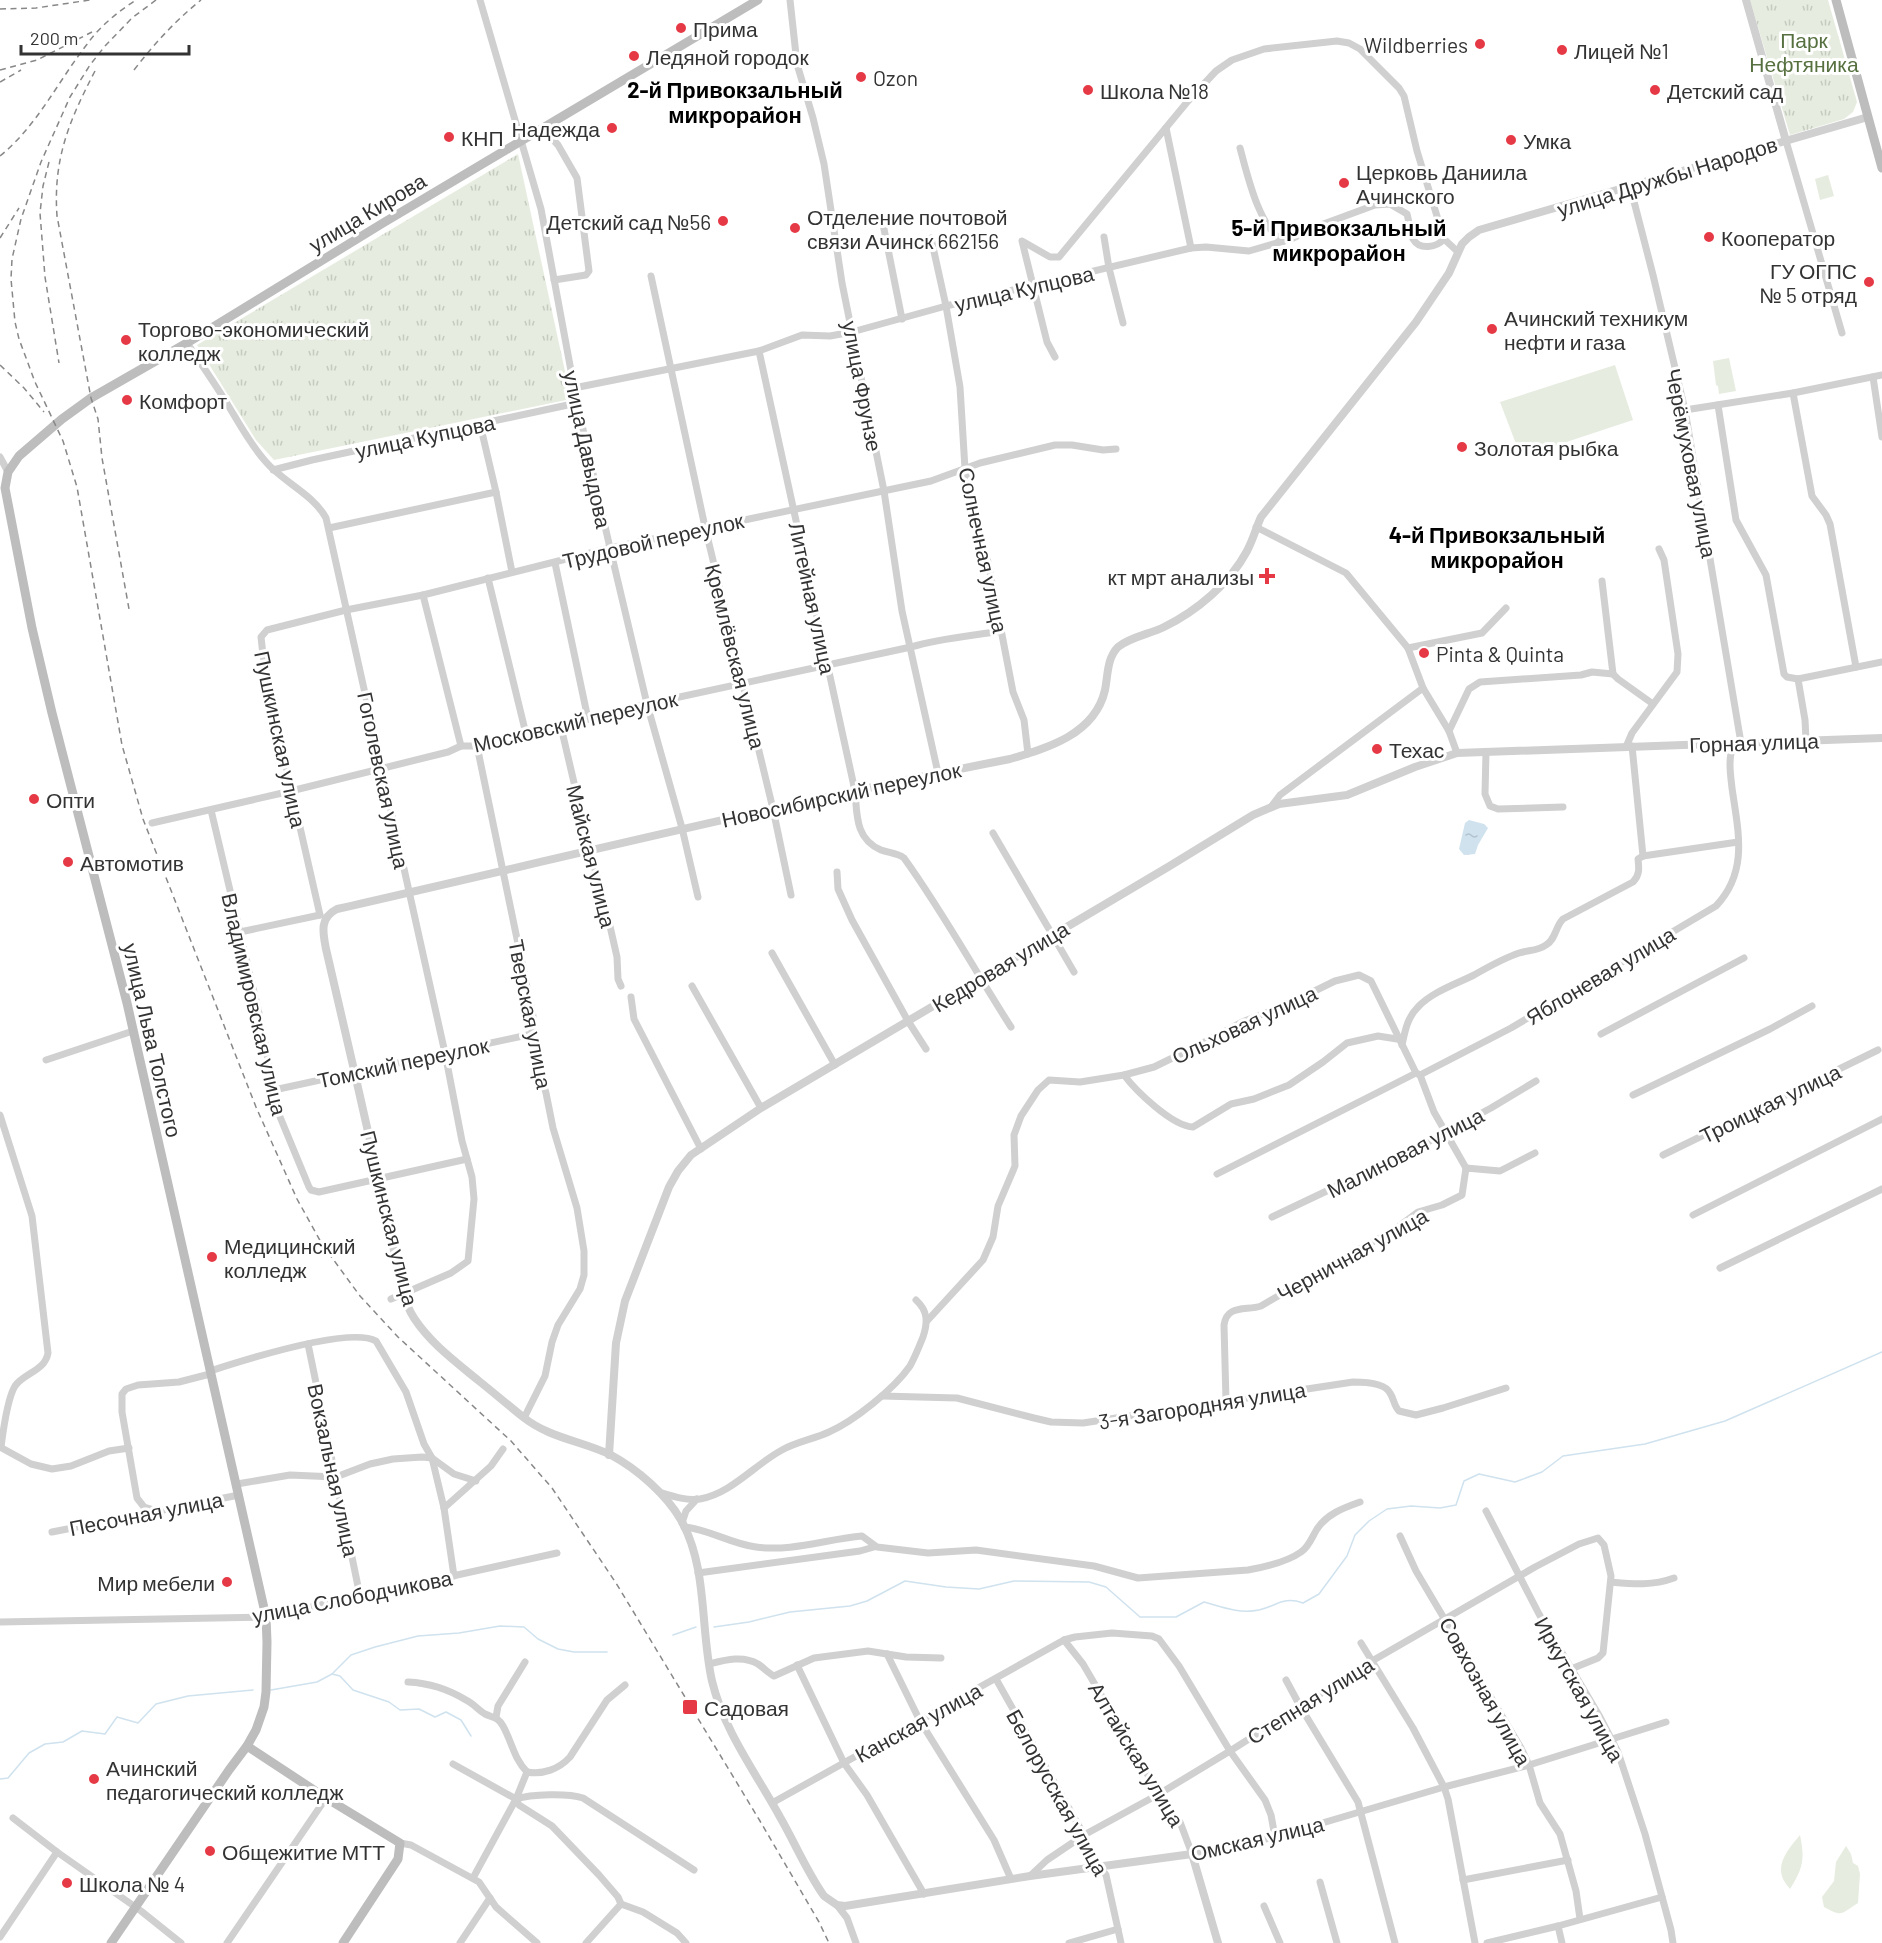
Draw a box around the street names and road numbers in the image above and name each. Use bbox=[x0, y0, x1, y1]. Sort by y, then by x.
street label: улица Дружбы Народов bbox=[1554, 131, 1780, 221]
street label: улица Кирова bbox=[304, 167, 430, 257]
street label: улица Купцова bbox=[952, 260, 1096, 316]
street label: улица Фрунзе bbox=[838, 319, 888, 453]
street label: Черёмуховая улица bbox=[1661, 366, 1723, 560]
street label: улица Давыдова bbox=[559, 368, 617, 530]
street label: улица Купцова bbox=[353, 409, 497, 463]
street label: Солнечная улица bbox=[954, 465, 1014, 635]
street label: Трудовой переулок bbox=[560, 507, 747, 573]
street label: Литейная улица bbox=[785, 520, 841, 677]
street label: Кремлёвская улица bbox=[701, 561, 771, 752]
street label: Пушкинская улица bbox=[250, 648, 312, 830]
street label: Московский переулок bbox=[470, 685, 680, 757]
street label: Гоголевская улица bbox=[353, 689, 415, 871]
street label: Горная улица bbox=[1689, 727, 1820, 757]
street label: Новосибирский переулок bbox=[719, 756, 964, 832]
street label: Майская улица bbox=[562, 782, 622, 930]
street label: Владимировская улица bbox=[217, 890, 293, 1118]
street label: Кедровая улица bbox=[927, 915, 1073, 1017]
street label: Яблоневая улица bbox=[1521, 920, 1679, 1029]
street label: Тверская улица bbox=[504, 937, 558, 1091]
street label: улица Льва Толстого bbox=[118, 940, 188, 1140]
street label: Ольховая улица bbox=[1168, 979, 1321, 1069]
street label: Томский переулок bbox=[315, 1031, 492, 1092]
street label: Троицкая улица bbox=[1696, 1058, 1845, 1148]
street label: Малиновая улица bbox=[1322, 1102, 1488, 1202]
street label: Пушкинская улица bbox=[356, 1128, 424, 1309]
street label: Черничная улица bbox=[1272, 1202, 1432, 1306]
street label: 3-я Загородняя улица bbox=[1097, 1376, 1308, 1434]
street label: Вокзальная улица bbox=[303, 1381, 365, 1559]
street label: Песочная улица bbox=[67, 1486, 225, 1540]
street label: улица Слободчикова bbox=[250, 1564, 454, 1628]
street label: Совхозная улица bbox=[1435, 1612, 1537, 1770]
street label: Иркутская улица bbox=[1530, 1612, 1630, 1766]
street label: Степная улица bbox=[1242, 1651, 1378, 1749]
street label: Канская улица bbox=[850, 1677, 986, 1767]
street label: Алтайская улица bbox=[1084, 1677, 1190, 1831]
street label: Белорусская улица bbox=[1002, 1704, 1114, 1880]
street label: Омская улица bbox=[1188, 1810, 1326, 1865]

